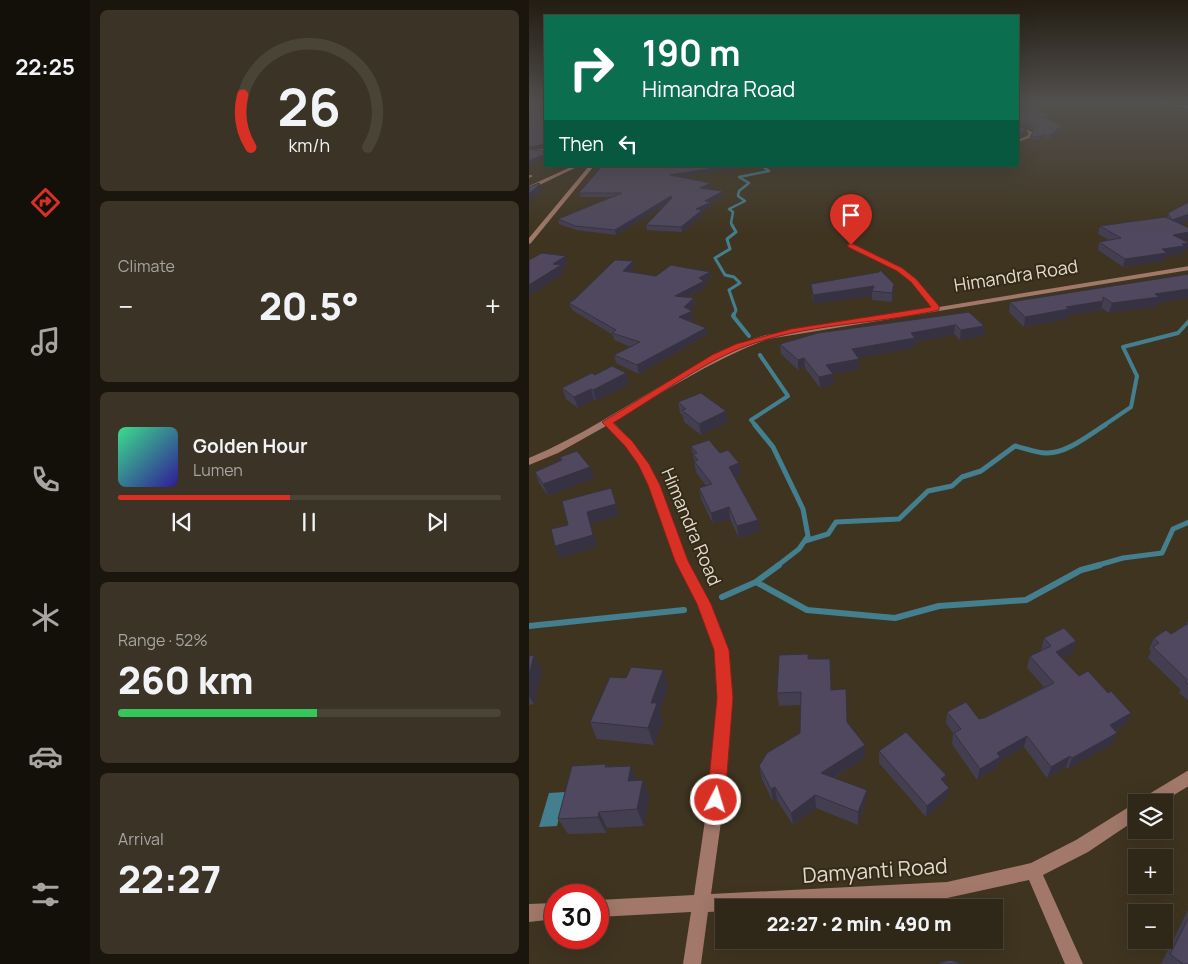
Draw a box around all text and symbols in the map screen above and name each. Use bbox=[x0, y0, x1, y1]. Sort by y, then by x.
text: 190 m bbox=[642, 29, 741, 77]
icon: right bbox=[559, 35, 624, 100]
text: 22:25 bbox=[15, 52, 75, 82]
text: 26 bbox=[278, 71, 341, 142]
text: Himandra Road bbox=[642, 74, 795, 104]
icon: left bbox=[614, 130, 642, 158]
text: Then bbox=[559, 131, 604, 157]
text: km/h bbox=[289, 133, 330, 157]
icon: directions bbox=[28, 185, 63, 220]
pin bbox=[830, 194, 872, 245]
icon: arrive bbox=[837, 201, 865, 229]
street label: Himandra Road bbox=[952, 253, 1080, 297]
text: Climate bbox=[118, 255, 175, 277]
text: 20.5° bbox=[259, 279, 359, 331]
text: − bbox=[118, 287, 133, 325]
text: + bbox=[485, 287, 501, 325]
icon: music bbox=[28, 324, 63, 359]
text: Golden Hour bbox=[193, 433, 307, 459]
text: Lumen bbox=[193, 459, 243, 481]
icon: phone bbox=[28, 462, 63, 497]
street label: Himandra Road bbox=[656, 464, 727, 589]
icon: previous bbox=[168, 508, 196, 536]
icon: pause bbox=[295, 508, 323, 536]
icon: next bbox=[423, 508, 451, 536]
icon: climate bbox=[28, 600, 63, 635]
text: Range · 52% bbox=[118, 629, 208, 651]
text: 260 km bbox=[118, 653, 254, 705]
icon: car bbox=[28, 739, 63, 774]
position arrow bbox=[689, 773, 741, 825]
map controls bbox=[1128, 794, 1173, 949]
button: layers bbox=[1128, 794, 1173, 839]
text: Arrival bbox=[118, 828, 164, 850]
button: + bbox=[1128, 849, 1173, 894]
street label: Damyanti Road bbox=[802, 851, 948, 889]
text: 22:27 bbox=[118, 852, 221, 904]
icon: filters bbox=[28, 877, 63, 912]
speed limit sign: 30 bbox=[544, 884, 609, 949]
button: − bbox=[1128, 904, 1173, 949]
text: 22:27 · 2 min · 490 m bbox=[767, 911, 951, 937]

